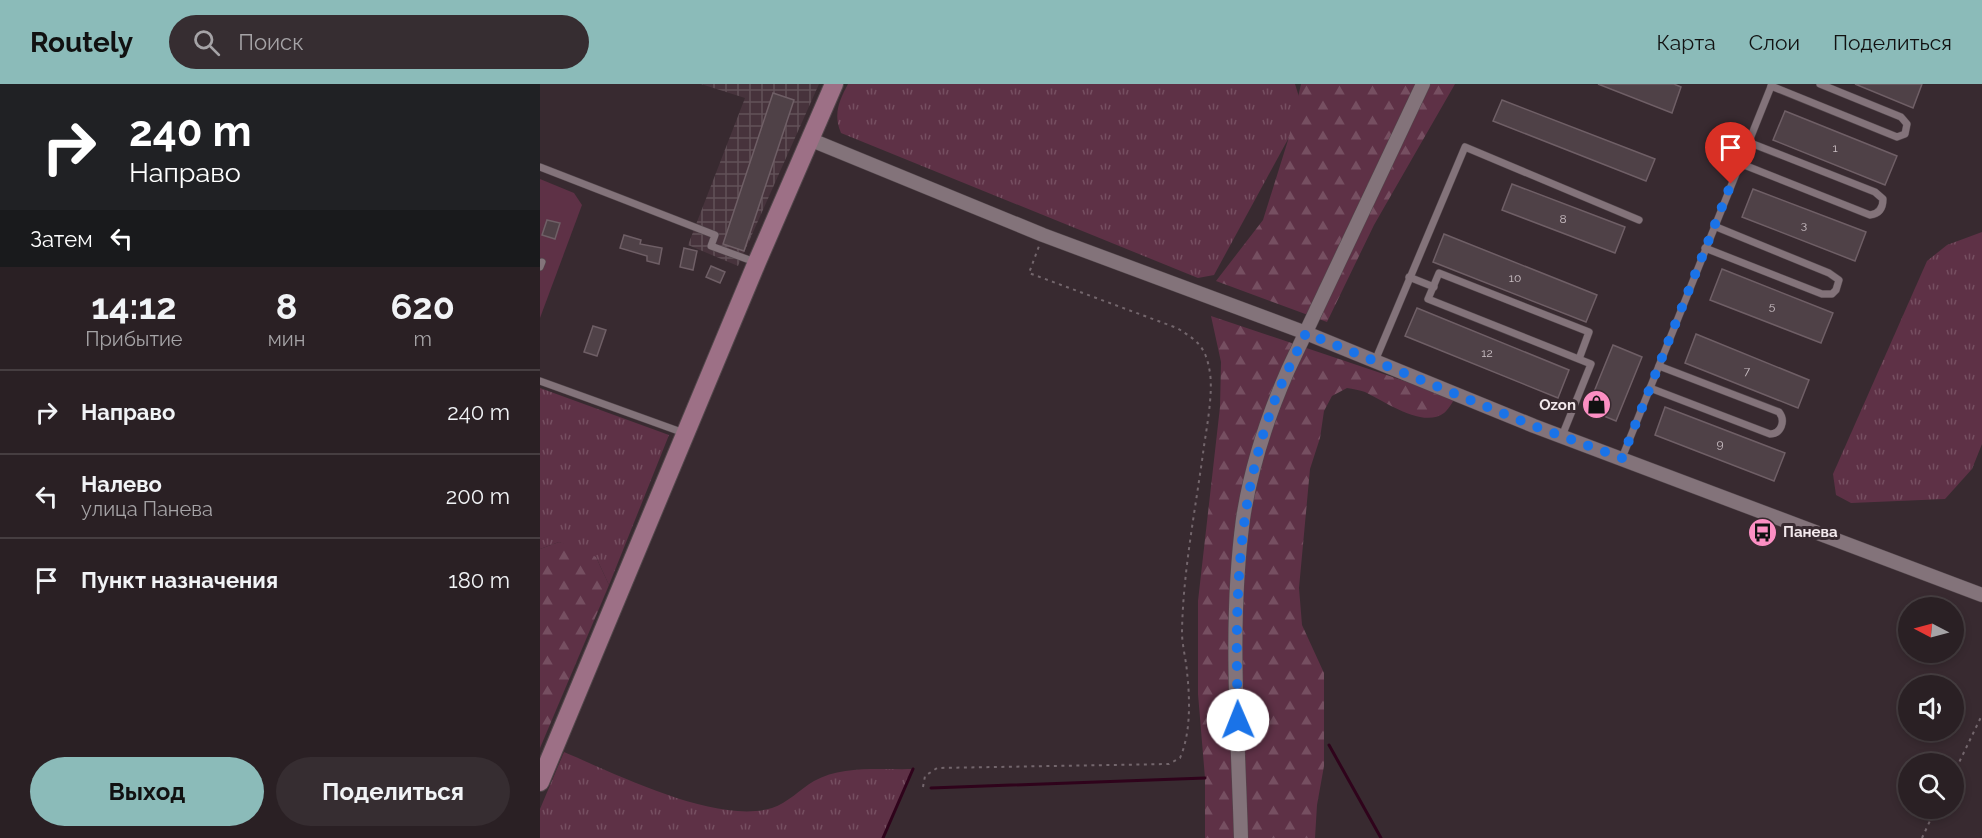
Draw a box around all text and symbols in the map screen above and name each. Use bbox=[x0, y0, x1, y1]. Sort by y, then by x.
search box bbox=[169, 15, 589, 69]
text: Routely bbox=[30, 26, 133, 59]
icon: search bbox=[190, 26, 223, 59]
text: Поиск bbox=[238, 29, 304, 55]
text: Карта bbox=[1657, 30, 1716, 55]
text: Слои bbox=[1749, 30, 1800, 55]
text: Поделиться bbox=[1833, 30, 1952, 55]
text: 240 m bbox=[129, 107, 252, 156]
icon: right bbox=[30, 108, 108, 186]
pin bbox=[1705, 122, 1756, 184]
icon: arrive bbox=[1714, 131, 1747, 164]
house number: 1 bbox=[1832, 141, 1838, 155]
text: Направо bbox=[129, 157, 241, 188]
house number: 8 bbox=[1559, 212, 1567, 226]
house number: 3 bbox=[1801, 218, 1807, 232]
icon: left bbox=[105, 222, 138, 255]
text: Затем bbox=[30, 226, 93, 252]
house number: 10 bbox=[1509, 271, 1521, 285]
text: 14:12 bbox=[91, 285, 177, 327]
text: 8 bbox=[276, 285, 297, 327]
text: 620 bbox=[391, 285, 455, 327]
house number: 5 bbox=[1769, 299, 1776, 313]
text: Прибытие bbox=[85, 327, 183, 351]
text: мин bbox=[268, 327, 305, 351]
text: m bbox=[413, 327, 432, 351]
house number: 12 bbox=[1481, 346, 1493, 360]
house number: 7 bbox=[1744, 364, 1751, 378]
shop icon: Ozon bbox=[1581, 389, 1613, 421]
icon: right bbox=[30, 396, 63, 429]
place label: Ozon bbox=[1539, 396, 1576, 414]
text: Направо bbox=[81, 399, 175, 425]
text: 240 m bbox=[447, 399, 510, 425]
house number: 9 bbox=[1716, 437, 1724, 451]
text: Налево bbox=[81, 471, 162, 497]
icon: left bbox=[30, 480, 63, 513]
text: 200 m bbox=[446, 483, 510, 509]
text: улица Панева bbox=[81, 497, 213, 521]
bus stop icon: Панева bbox=[1746, 516, 1778, 548]
place label: Панева bbox=[1783, 523, 1838, 541]
icon: arrive bbox=[30, 564, 63, 597]
text: Пункт назначения bbox=[81, 567, 278, 593]
text: 180 m bbox=[448, 567, 510, 593]
north arrow bbox=[1898, 597, 1964, 663]
map controls bbox=[1898, 597, 1964, 819]
button: sound bbox=[1898, 675, 1964, 741]
position arrow bbox=[1206, 688, 1270, 752]
button: search bbox=[1898, 753, 1964, 819]
button: Выход bbox=[30, 757, 264, 826]
button: Поделиться bbox=[276, 757, 510, 826]

